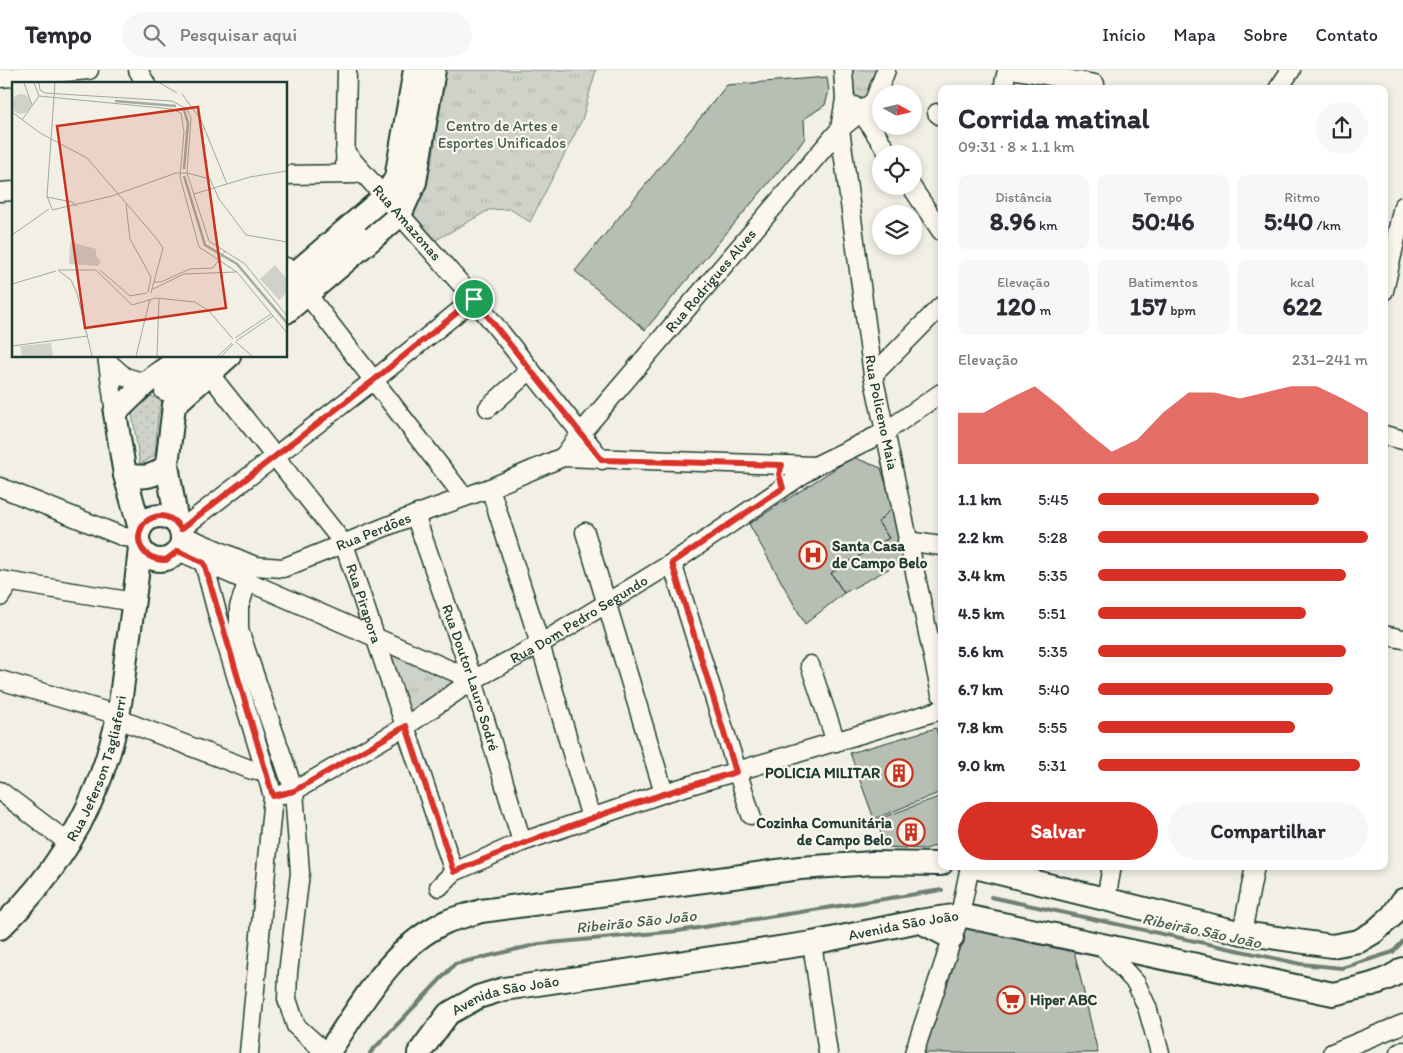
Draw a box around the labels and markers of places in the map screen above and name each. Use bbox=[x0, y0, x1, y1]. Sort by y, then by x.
pin bbox=[453, 278, 495, 320]
place label: Santa Casa de Campo Belo bbox=[832, 537, 928, 573]
hospital icon: Santa Casa de Campo Belo bbox=[798, 540, 828, 570]
building icon: POLICIA MILITAR bbox=[884, 758, 914, 788]
place label: POLICIA MILITAR bbox=[765, 764, 880, 782]
place label: Cozinha Comunitária de Campo Belo bbox=[756, 814, 893, 850]
building icon: Cozinha Comunitária de Campo Belo bbox=[896, 817, 926, 847]
supermarket icon: Hiper ABC bbox=[996, 985, 1026, 1015]
place label: Hiper ABC bbox=[1030, 991, 1098, 1010]

